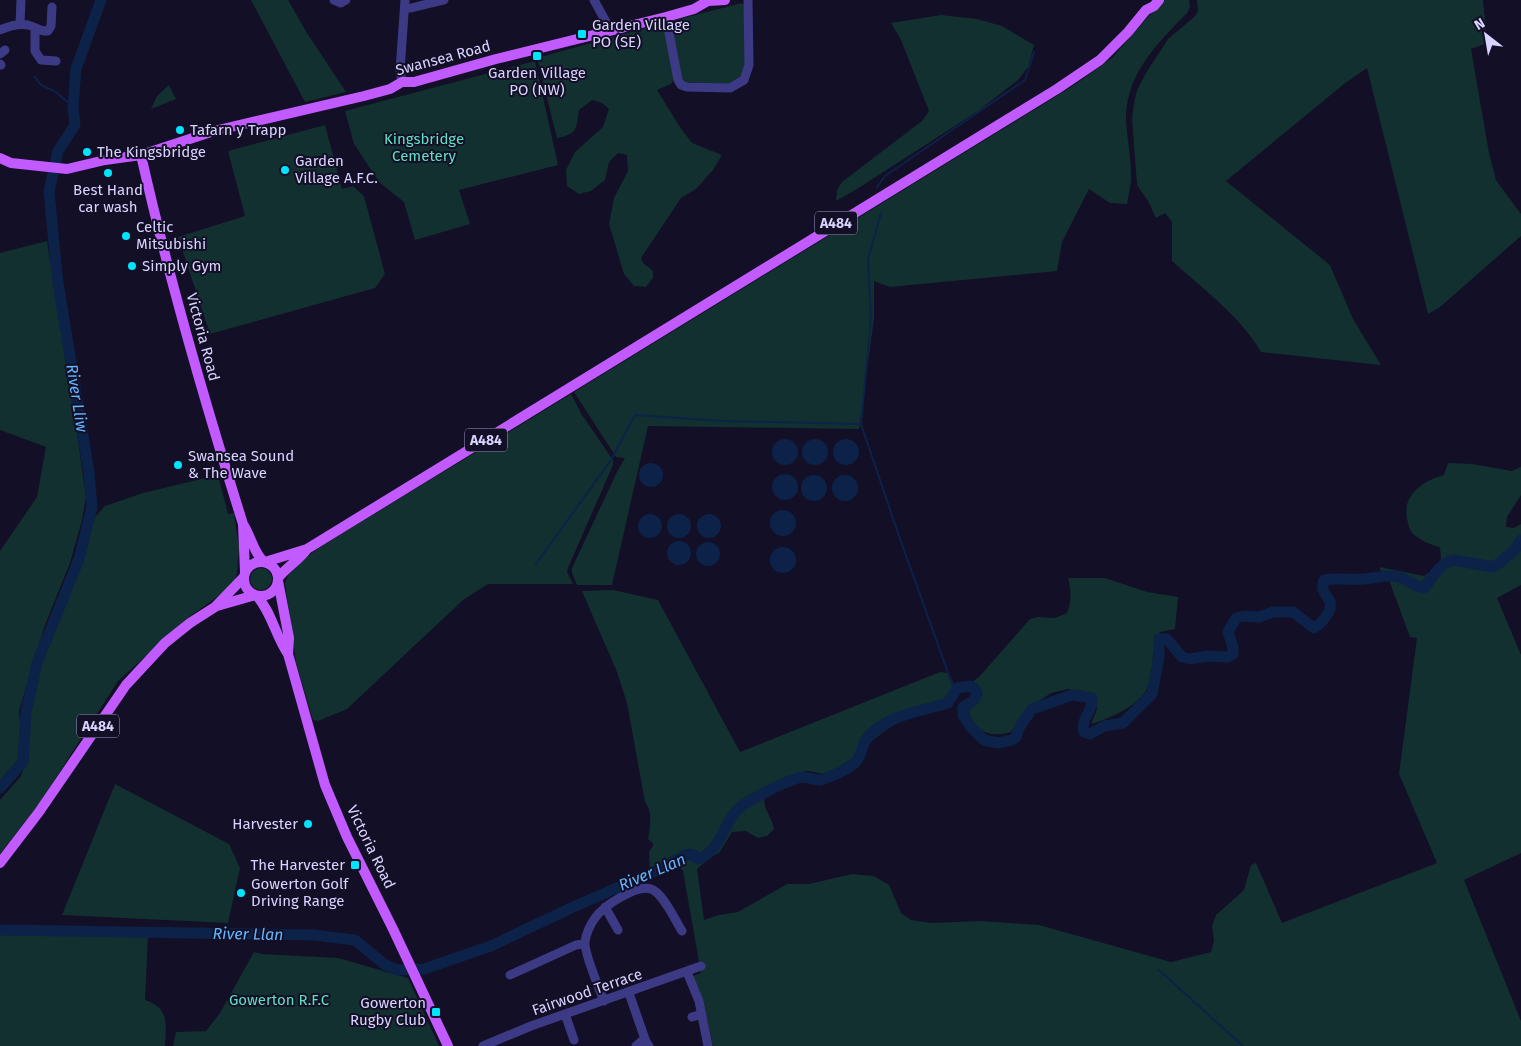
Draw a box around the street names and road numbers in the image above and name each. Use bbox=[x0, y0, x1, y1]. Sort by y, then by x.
street label: Swansea Road bbox=[394, 37, 492, 79]
road number: A484 bbox=[815, 212, 857, 234]
street label: Victoria Road bbox=[183, 291, 223, 383]
road number: A484 bbox=[465, 428, 507, 452]
road number: A484 bbox=[77, 714, 119, 738]
street label: Victoria Road bbox=[343, 802, 399, 892]
street label: Fairwood Terrace bbox=[530, 965, 644, 1019]

